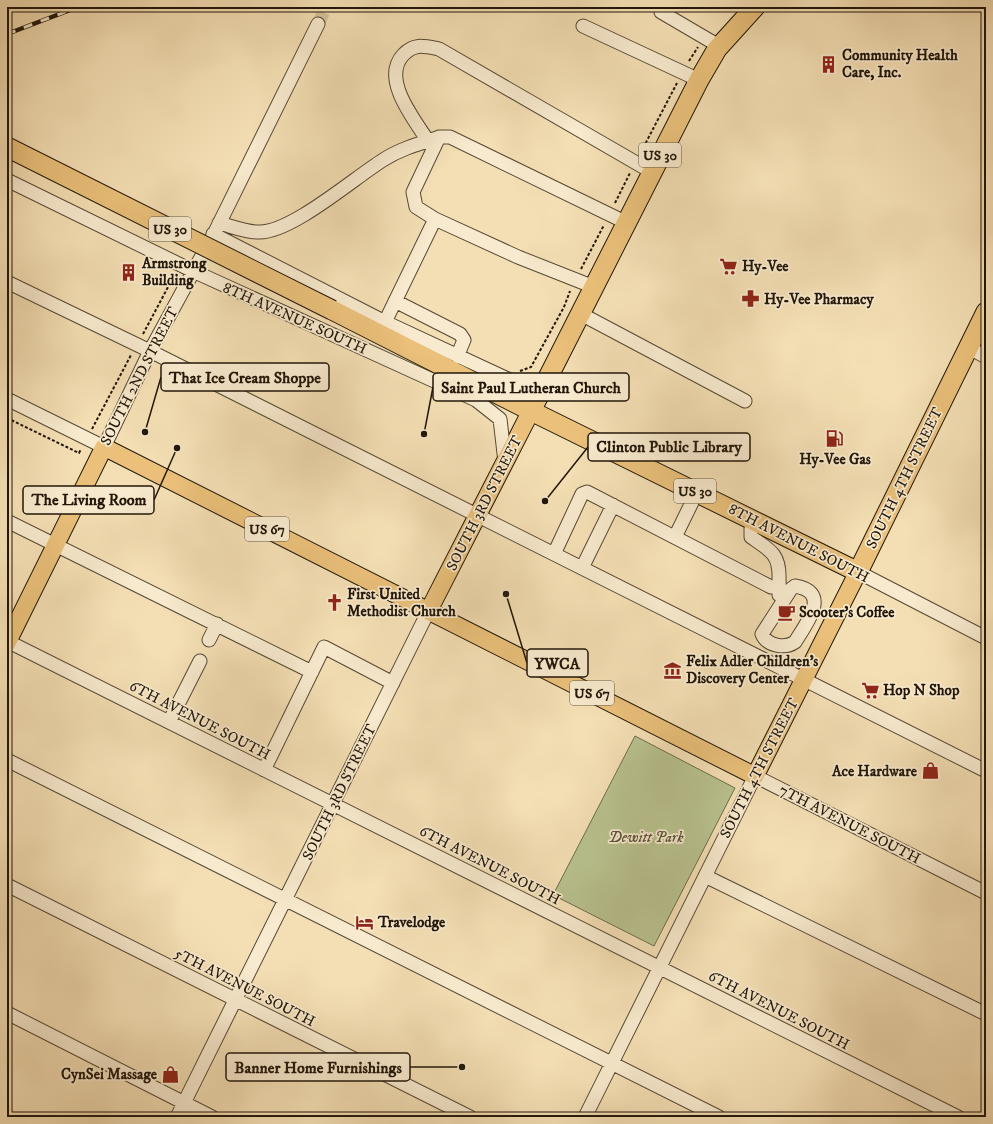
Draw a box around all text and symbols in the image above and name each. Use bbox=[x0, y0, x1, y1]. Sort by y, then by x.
place label: Community Health Care, Inc. bbox=[842, 46, 958, 82]
building icon: Community Health Care, Inc. bbox=[819, 54, 839, 74]
road number: US 30 bbox=[639, 143, 681, 167]
road number: US 30 bbox=[149, 217, 191, 241]
place label: Armstrong Building bbox=[141, 254, 207, 290]
supermarket icon: Hy-Vee bbox=[719, 256, 739, 276]
place label: Hy-Vee bbox=[742, 257, 789, 276]
building icon: Armstrong Building bbox=[119, 262, 139, 282]
street label: 8TH AVENUE SOUTH bbox=[220, 278, 370, 359]
pharmacy icon: Hy-Vee Pharmacy bbox=[741, 289, 761, 309]
place label: Hy-Vee Pharmacy bbox=[764, 290, 874, 309]
street label: SOUTH 2ND STREET bbox=[96, 303, 183, 449]
callout: That Ice Cream Shoppe bbox=[161, 363, 329, 391]
text: That Ice Cream Shoppe bbox=[168, 368, 321, 388]
callout: Saint Paul Lutheran Church bbox=[433, 373, 629, 401]
text: Saint Paul Lutheran Church bbox=[441, 378, 622, 398]
street label: SOUTH 4TH STREET bbox=[862, 404, 947, 552]
fuel station icon: Hy-Vee Gas bbox=[825, 428, 845, 448]
street label: SOUTH 3RD STREET bbox=[442, 432, 527, 574]
callout: Clinton Public Library bbox=[588, 433, 750, 461]
text: Clinton Public Library bbox=[596, 437, 742, 457]
place label: Hy-Vee Gas bbox=[799, 450, 871, 469]
road number: US 30 bbox=[674, 479, 716, 503]
callout: The Living Room bbox=[23, 486, 154, 514]
text: The Living Room bbox=[30, 490, 147, 510]
street label: 8TH AVENUE SOUTH bbox=[725, 500, 872, 587]
road number: US 67 bbox=[245, 517, 289, 541]
place label: First United Methodist Church bbox=[347, 585, 456, 621]
church icon: First United Methodist Church bbox=[324, 593, 344, 613]
cafe icon: Scooter's Coffee bbox=[776, 602, 796, 622]
place label: Scooter's Coffee bbox=[799, 603, 895, 622]
callout: YWCA bbox=[527, 649, 588, 677]
place label: Felix Adler Children's Discovery Center bbox=[686, 652, 818, 688]
text: YWCA bbox=[533, 654, 581, 674]
museum icon: Felix Adler Children's Discovery Center bbox=[663, 660, 683, 680]
street label: 6TH AVENUE SOUTH bbox=[126, 677, 274, 764]
supermarket icon: Hop N Shop bbox=[860, 680, 880, 700]
road number: US 67 bbox=[570, 681, 614, 705]
place label: Hop N Shop bbox=[883, 681, 960, 700]
street label: SOUTH 4TH STREET bbox=[716, 694, 803, 842]
street label: SOUTH 3RD STREET bbox=[298, 721, 381, 863]
shop icon: Ace Hardware bbox=[920, 761, 940, 781]
place label: Ace Hardware bbox=[831, 762, 918, 781]
street label: 7TH AVENUE SOUTH bbox=[776, 781, 924, 868]
street label: 6TH AVENUE SOUTH bbox=[416, 822, 564, 909]
park label: Dewitt Park bbox=[609, 828, 684, 847]
hotel icon: Travelodge bbox=[355, 912, 375, 932]
place label: Travelodge bbox=[377, 913, 446, 932]
street label: 5TH AVENUE SOUTH bbox=[171, 944, 318, 1031]
street label: 6TH AVENUE SOUTH bbox=[705, 967, 853, 1054]
callout: Banner Home Furnishings bbox=[226, 1053, 410, 1081]
text: Banner Home Furnishings bbox=[234, 1058, 402, 1078]
shop icon: CynSei Massage bbox=[160, 1064, 180, 1084]
place label: CynSei Massage bbox=[61, 1065, 158, 1084]

